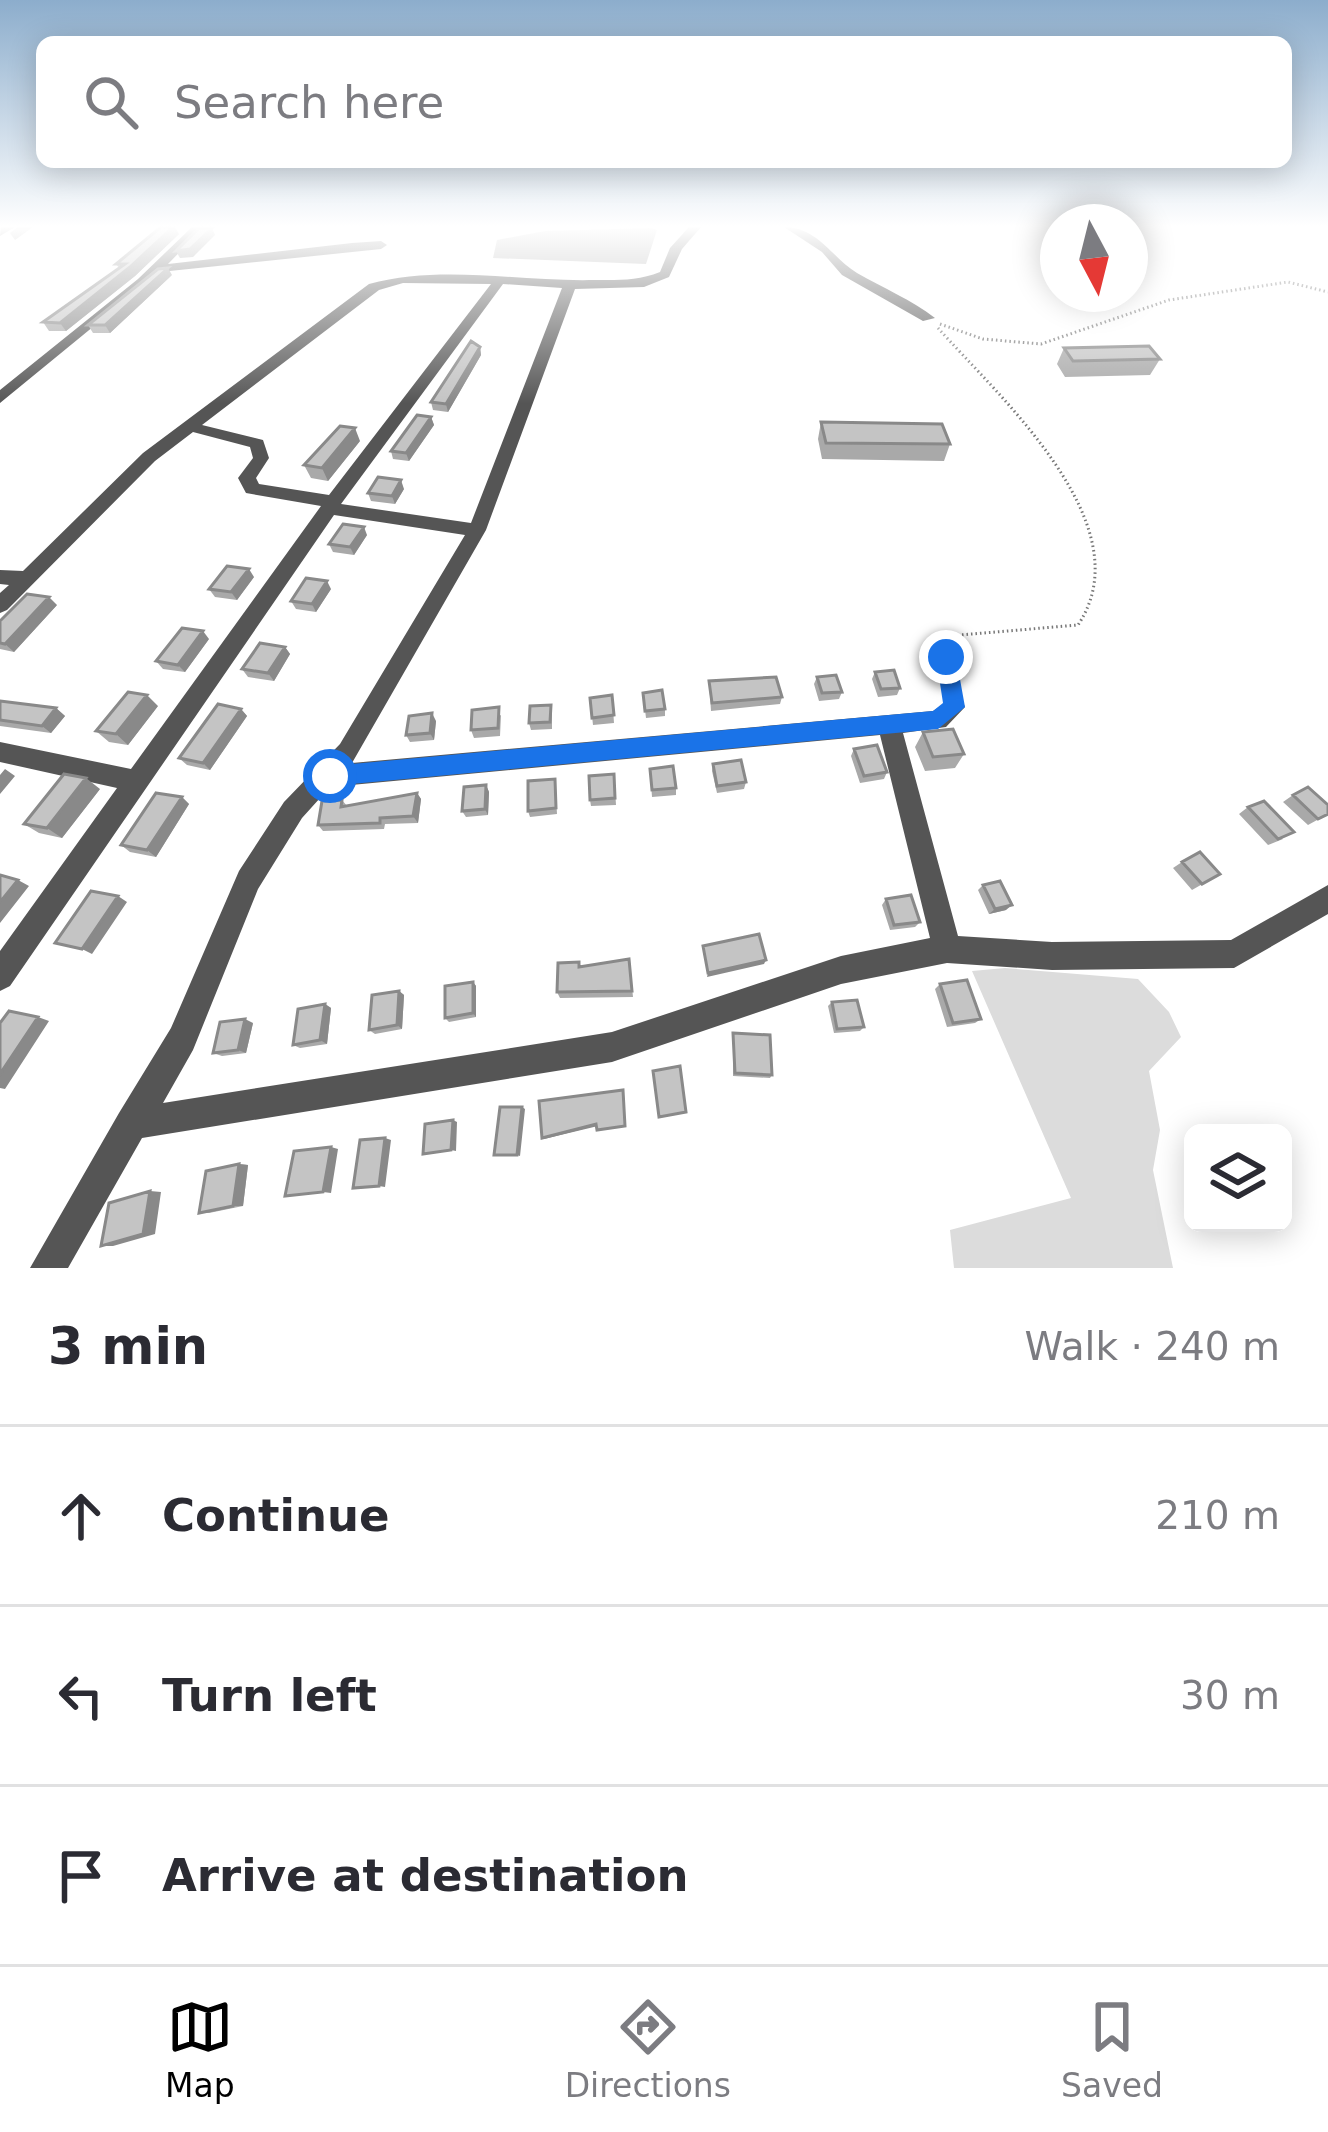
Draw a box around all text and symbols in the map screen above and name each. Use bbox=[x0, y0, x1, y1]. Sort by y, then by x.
search box bbox=[36, 36, 1292, 168]
icon: search bbox=[78, 69, 144, 135]
text: Search here bbox=[174, 76, 444, 129]
north arrow bbox=[1040, 204, 1148, 312]
route end bbox=[919, 630, 973, 684]
route start bbox=[303, 749, 357, 803]
map controls bbox=[1184, 1124, 1292, 1232]
button: layers bbox=[1184, 1124, 1292, 1232]
text: 3 min bbox=[48, 1317, 208, 1376]
text: Walk · 240 m bbox=[1025, 1324, 1280, 1369]
icon: ahead bbox=[48, 1483, 114, 1549]
text: Continue bbox=[162, 1489, 390, 1542]
text: 210 m bbox=[1155, 1493, 1280, 1538]
icon: left bbox=[48, 1663, 114, 1729]
text: Turn left bbox=[162, 1669, 377, 1722]
text: 30 m bbox=[1180, 1673, 1280, 1718]
icon: arrive bbox=[48, 1843, 114, 1909]
text: Arrive at destination bbox=[162, 1849, 688, 1902]
tab: Map bbox=[165, 1994, 235, 2105]
tab: Directions bbox=[565, 1994, 731, 2105]
tab: Saved bbox=[1061, 1994, 1163, 2105]

